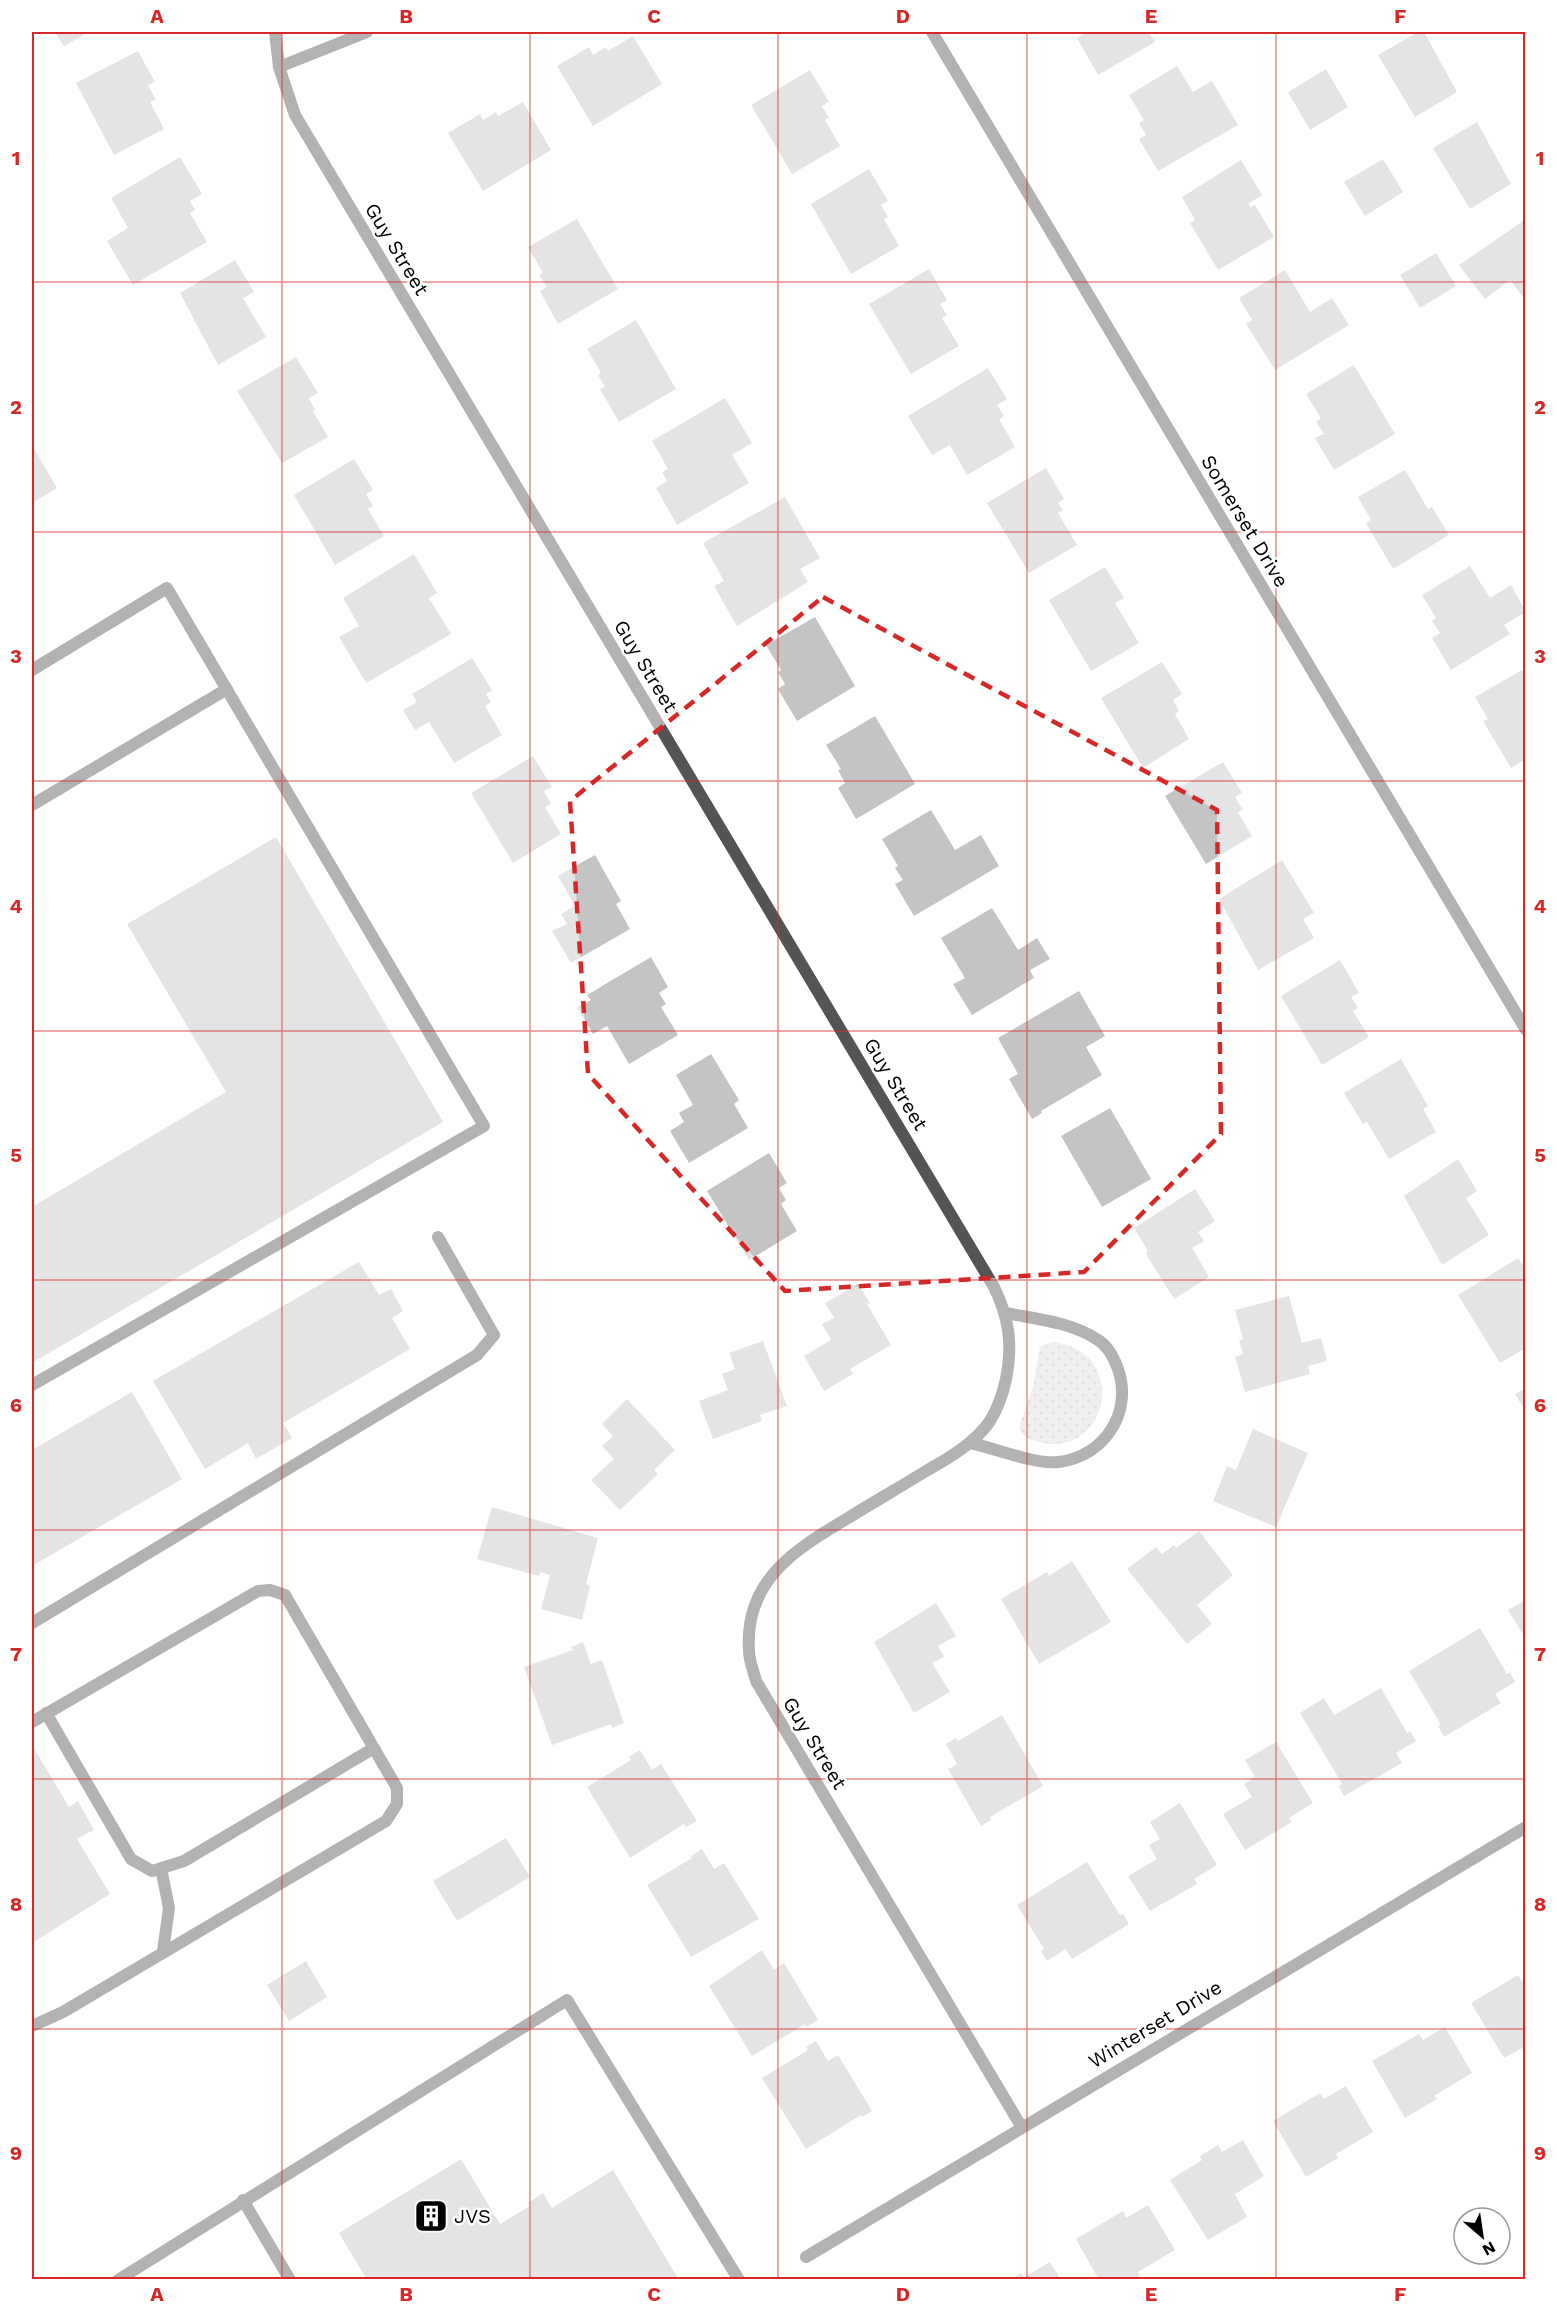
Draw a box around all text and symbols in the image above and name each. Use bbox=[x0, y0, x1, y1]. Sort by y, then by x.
text: A bbox=[150, 4, 164, 28]
text: B bbox=[399, 4, 413, 28]
text: C bbox=[647, 4, 661, 28]
text: D bbox=[896, 4, 910, 28]
text: E bbox=[1145, 4, 1157, 28]
text: F bbox=[1394, 4, 1406, 28]
text: 1 bbox=[12, 146, 20, 170]
text: 1 bbox=[1536, 146, 1544, 170]
street label: Guy Street bbox=[360, 198, 434, 300]
text: 2 bbox=[10, 395, 22, 419]
text: 2 bbox=[1534, 395, 1546, 419]
street label: Somerset Drive bbox=[1196, 451, 1294, 591]
street label: Guy Street bbox=[609, 615, 683, 717]
text: 3 bbox=[10, 644, 22, 668]
text: 3 bbox=[1534, 644, 1546, 668]
text: 4 bbox=[10, 894, 23, 918]
text: 4 bbox=[1534, 894, 1547, 918]
street label: Guy Street bbox=[859, 1033, 933, 1135]
text: 5 bbox=[10, 1143, 22, 1167]
text: 5 bbox=[1534, 1143, 1546, 1167]
text: 6 bbox=[10, 1393, 22, 1417]
text: 6 bbox=[1534, 1393, 1546, 1417]
text: 7 bbox=[10, 1642, 22, 1666]
text: 7 bbox=[1534, 1642, 1546, 1666]
street label: Guy Street bbox=[778, 1692, 852, 1794]
text: 8 bbox=[10, 1892, 22, 1916]
text: 8 bbox=[1534, 1892, 1546, 1916]
street label: Winterset Drive bbox=[1084, 1975, 1226, 2073]
text: 9 bbox=[10, 2141, 22, 2165]
text: 9 bbox=[1534, 2141, 1546, 2165]
building icon: JVS bbox=[413, 2198, 449, 2234]
place label: JVS bbox=[454, 2204, 491, 2228]
north arrow bbox=[1452, 2206, 1512, 2266]
text: N bbox=[1479, 2237, 1499, 2260]
text: A bbox=[150, 2282, 164, 2306]
text: B bbox=[399, 2282, 413, 2306]
text: C bbox=[647, 2282, 661, 2306]
text: D bbox=[896, 2282, 910, 2306]
text: E bbox=[1145, 2282, 1157, 2306]
text: F bbox=[1394, 2282, 1406, 2306]

